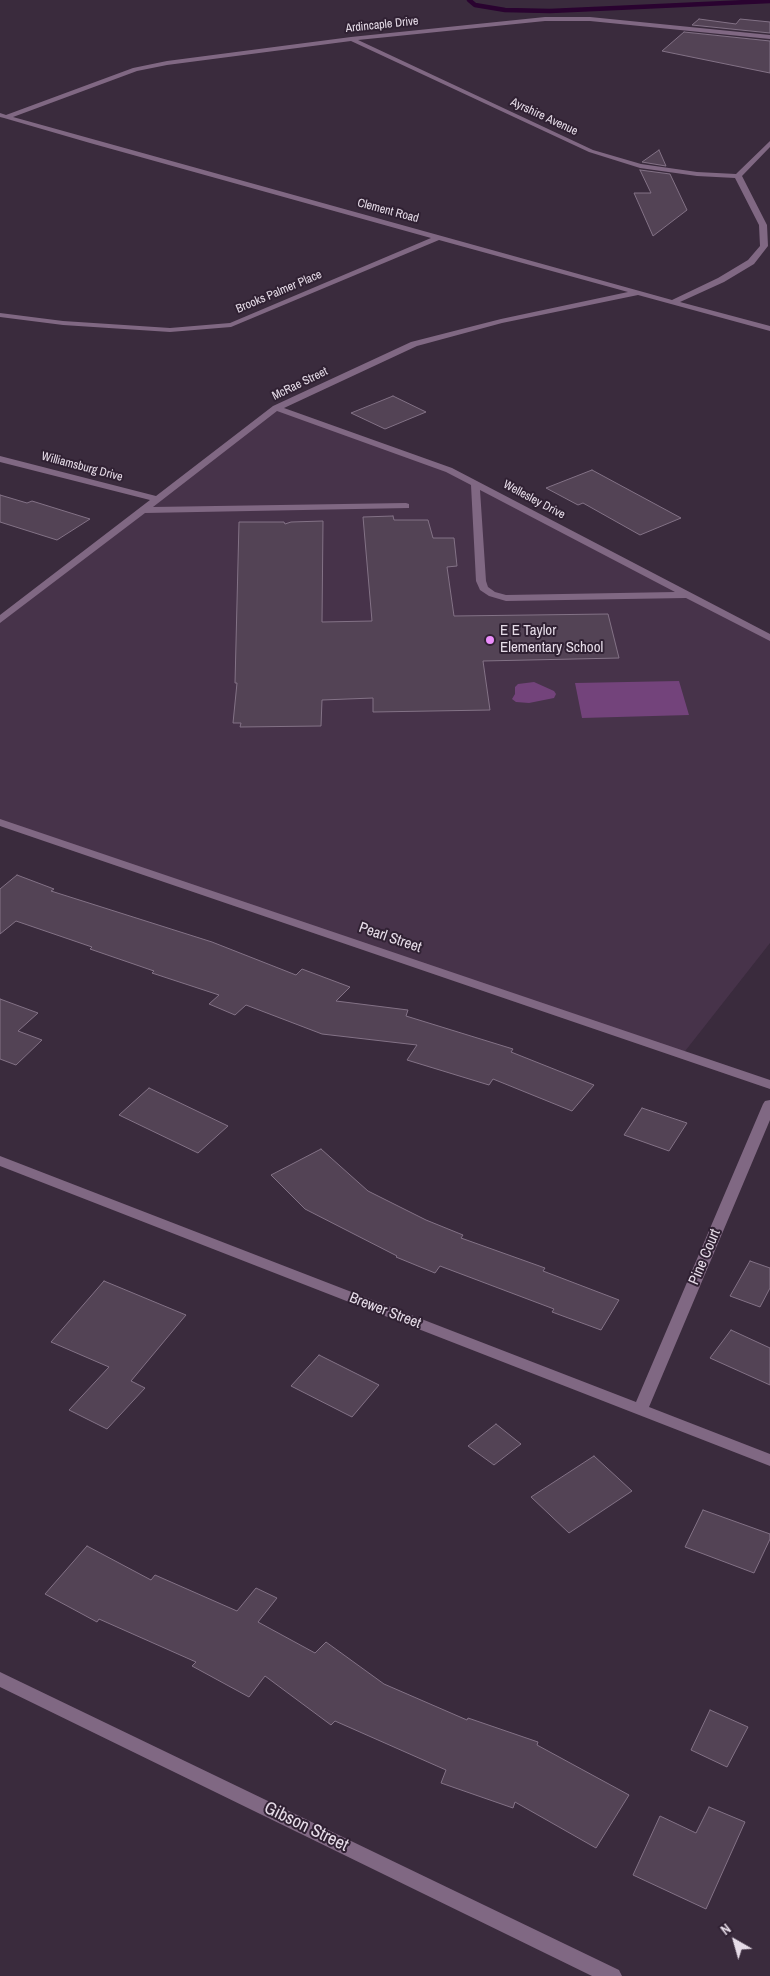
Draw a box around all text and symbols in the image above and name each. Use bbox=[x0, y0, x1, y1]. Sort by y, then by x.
street label: Ardincaple Drive bbox=[345, 14, 419, 36]
street label: Ayrshire Avenue bbox=[508, 95, 580, 139]
street label: Clement Road bbox=[356, 196, 420, 226]
street label: Brooks Palmer Place bbox=[234, 267, 324, 317]
street label: McRae Street bbox=[270, 364, 330, 404]
street label: Williamsburg Drive bbox=[40, 449, 124, 485]
street label: Wellesley Drive bbox=[501, 478, 567, 522]
place label: E E Taylor Elementary School bbox=[500, 622, 603, 657]
marker: E E Taylor Elementary School bbox=[484, 634, 496, 646]
street label: Pearl Street bbox=[356, 919, 424, 957]
street label: Pine Court bbox=[685, 1226, 725, 1288]
street label: Brewer Street bbox=[347, 1289, 423, 1333]
street label: Gibson Street bbox=[260, 1797, 352, 1857]
north arrow bbox=[710, 1916, 760, 1966]
text: N bbox=[717, 1920, 735, 1939]

